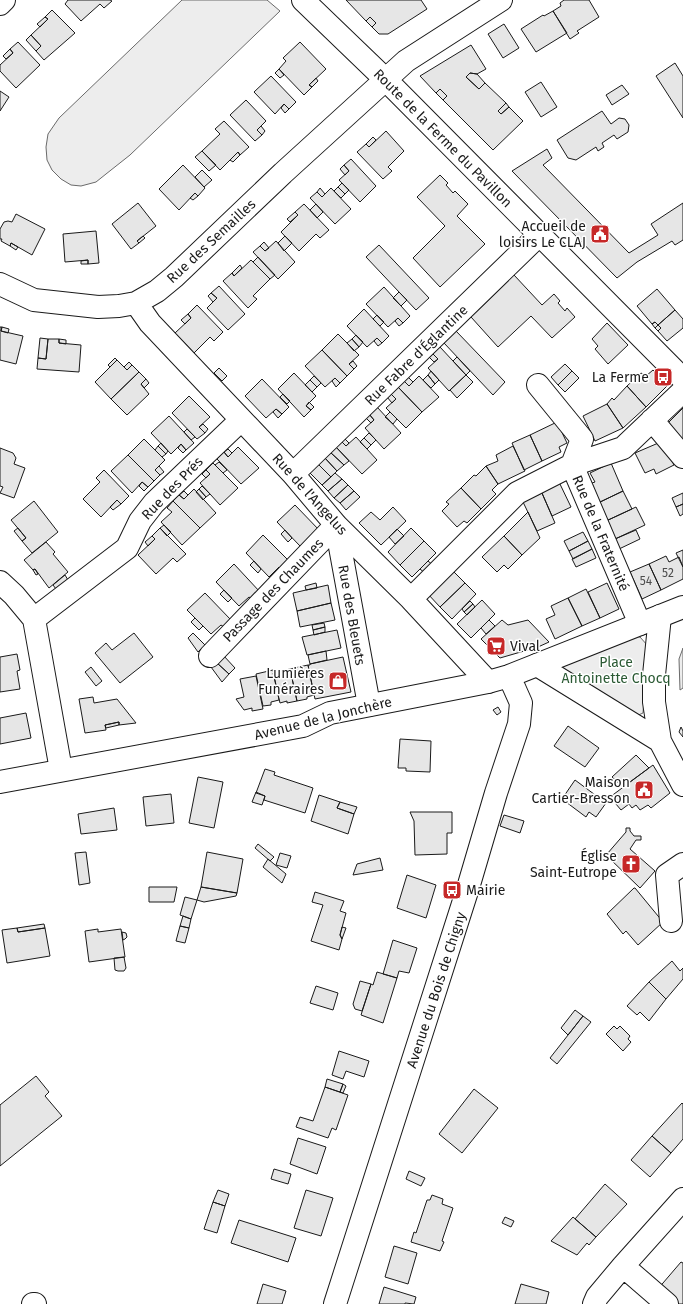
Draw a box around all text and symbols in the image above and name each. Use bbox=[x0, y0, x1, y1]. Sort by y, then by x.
street label: Route de la Ferme du Pavillon bbox=[370, 66, 515, 211]
street label: Rue des Semailles bbox=[163, 196, 260, 287]
place label: Accueil de loisirs Le CLAJ bbox=[499, 218, 586, 251]
public building icon: Accueil de loisirs Le CLAJ bbox=[589, 223, 611, 245]
street label: Rue Fabre d'Églantine bbox=[361, 301, 471, 409]
bus stop icon: La Ferme bbox=[652, 366, 674, 388]
place label: La Ferme bbox=[592, 369, 649, 386]
street label: Rue de l'Angelus bbox=[269, 450, 351, 539]
street label: Rue des Prés bbox=[138, 453, 207, 523]
street label: Rue de la Fraternité bbox=[568, 473, 633, 594]
street label: Passage des Chaumes bbox=[219, 535, 328, 646]
street label: Rue des Bleuets bbox=[334, 564, 369, 667]
house number: 52 bbox=[662, 566, 674, 580]
house number: 54 bbox=[640, 574, 653, 588]
supermarket icon: Vival bbox=[485, 635, 507, 657]
place label: Vival bbox=[510, 638, 540, 655]
park label: Place Antoinette Chocq bbox=[561, 654, 671, 687]
place label: Lumières Funéraires bbox=[258, 665, 324, 698]
shop icon: Lumières Funéraires bbox=[327, 670, 349, 692]
street label: Avenue de la Jonchère bbox=[253, 693, 394, 744]
place label: Maison Cartier-Bresson bbox=[532, 774, 630, 807]
public building icon: Maison Cartier-Bresson bbox=[633, 779, 655, 801]
place label: Église Saint-Eutrope bbox=[530, 847, 617, 881]
church icon: Église Saint-Eutrope bbox=[620, 853, 642, 875]
bus stop icon: Mairie bbox=[441, 879, 463, 901]
place label: Mairie bbox=[466, 882, 505, 899]
street label: Avenue du Bois de Chigny bbox=[403, 910, 470, 1070]

